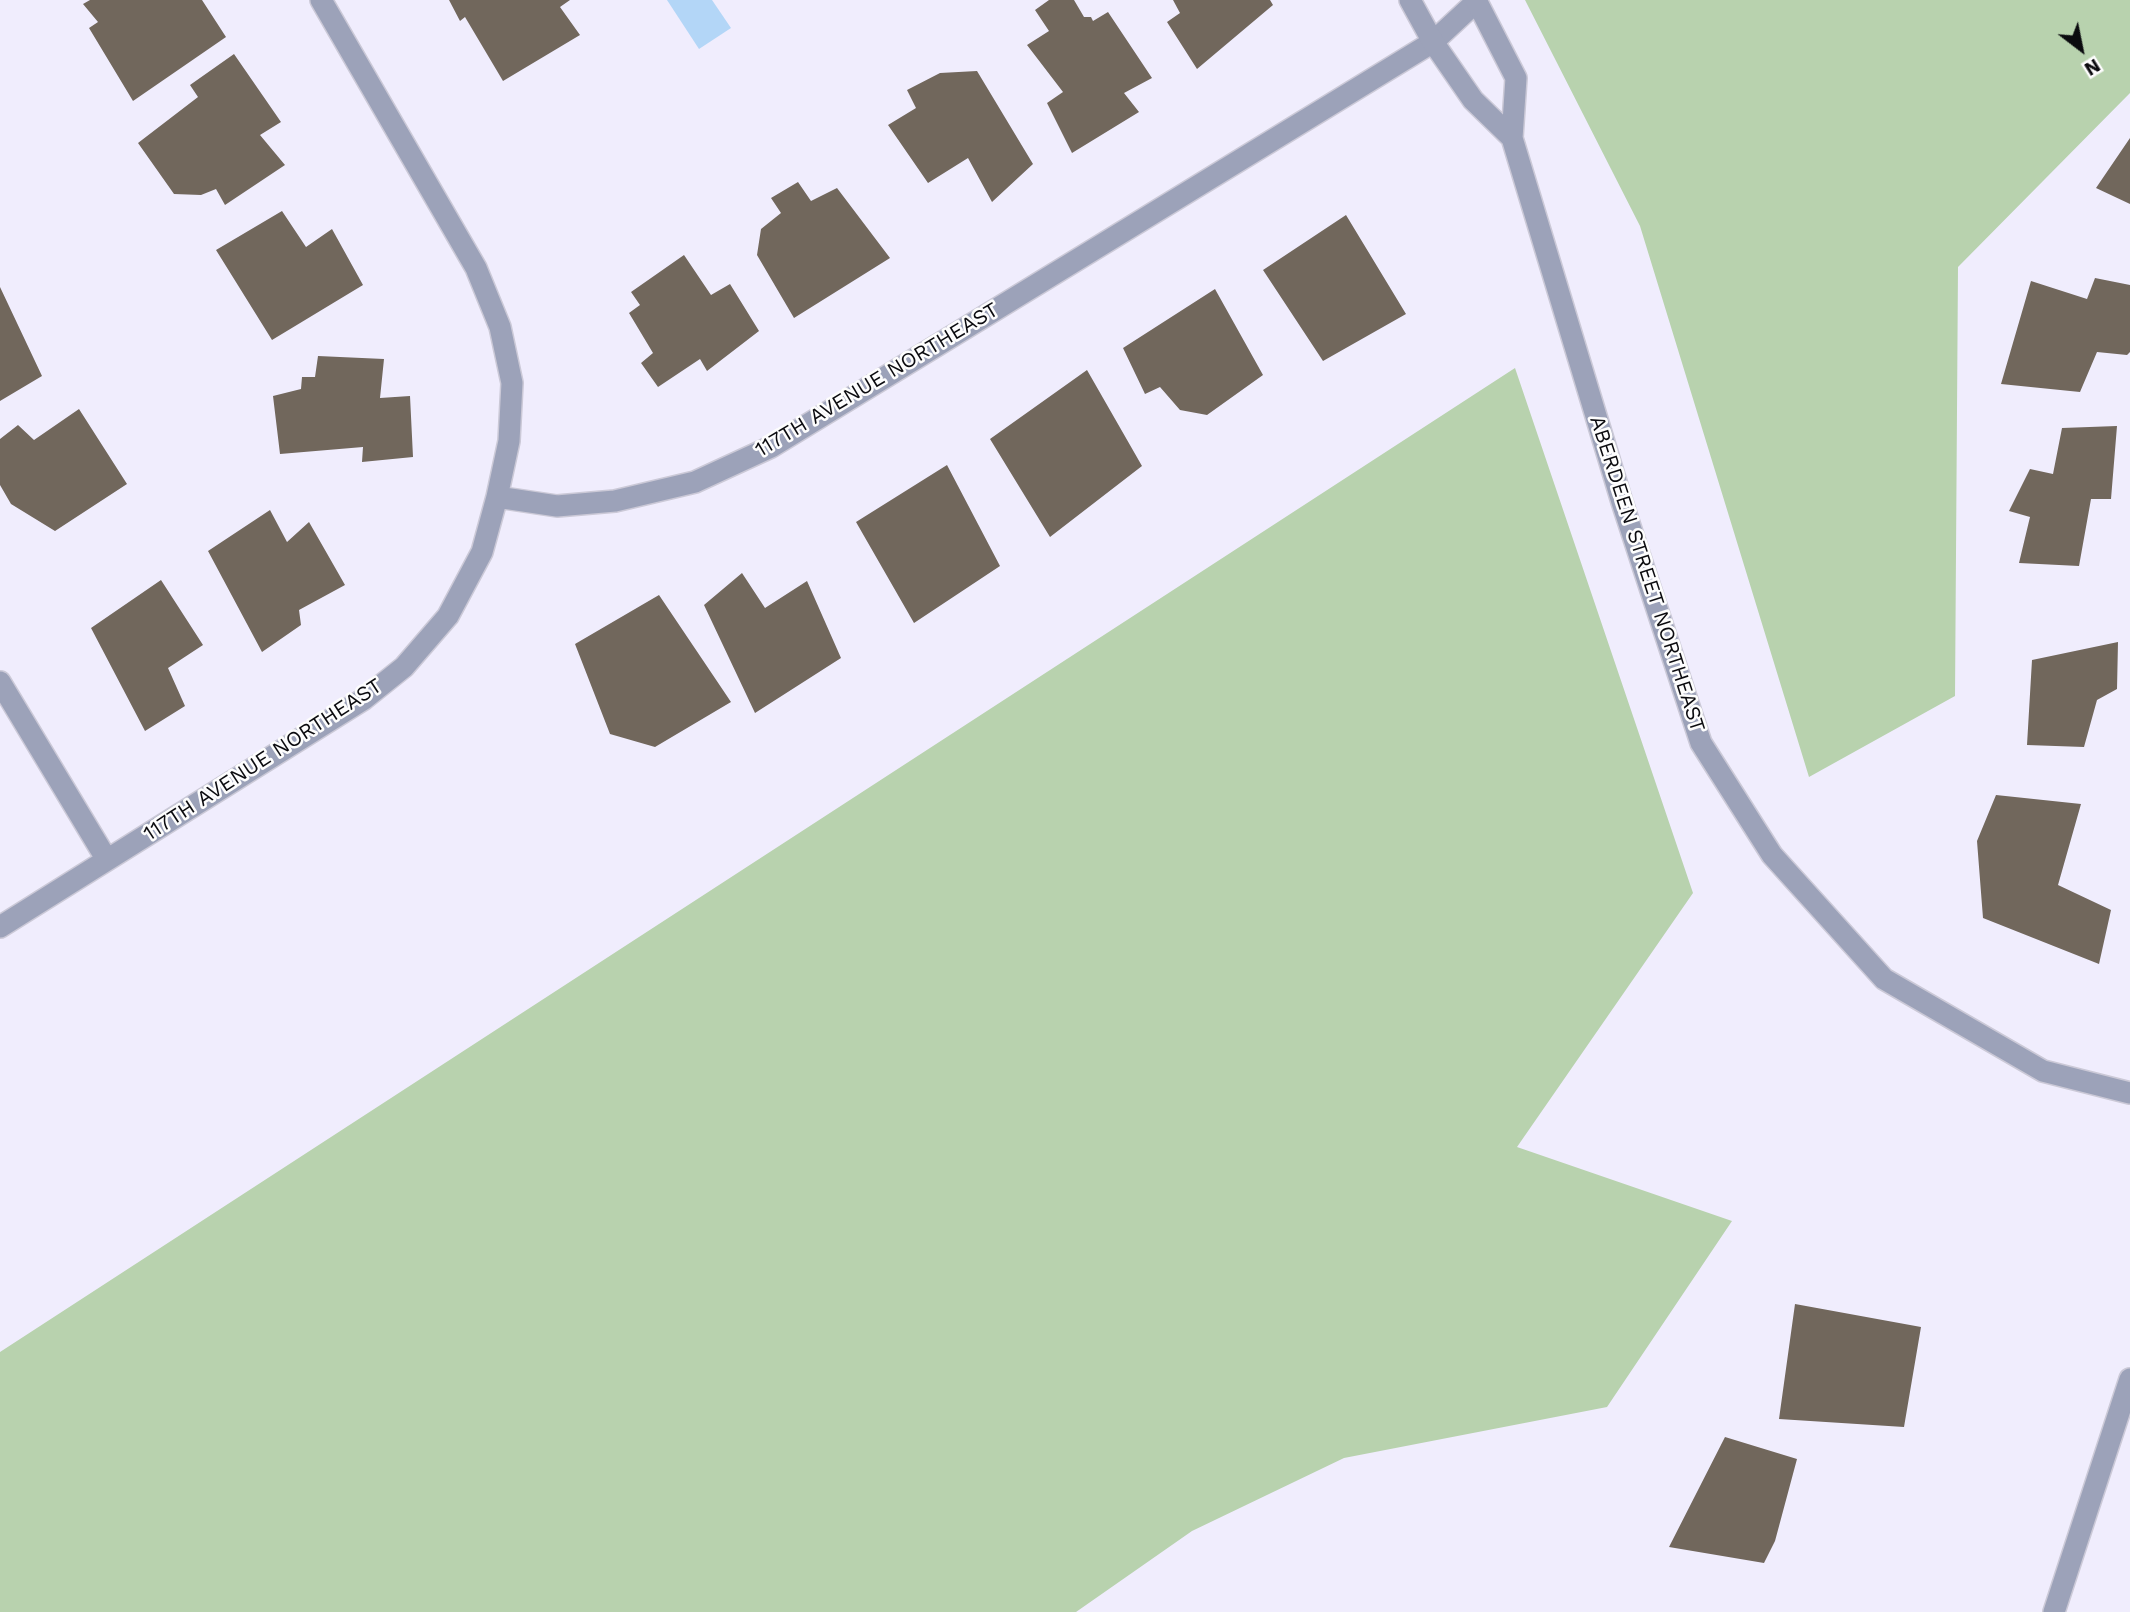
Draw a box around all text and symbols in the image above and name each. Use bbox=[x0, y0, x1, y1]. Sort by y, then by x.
north arrow bbox=[2046, 14, 2116, 84]
text: N bbox=[2080, 54, 2104, 81]
street label: 117TH AVENUE NORTHEAST bbox=[751, 297, 1003, 463]
street label: ABERDEEN STREET NORTHEAST bbox=[1584, 413, 1710, 735]
street label: 117TH AVENUE NORTHEAST bbox=[139, 673, 387, 847]

